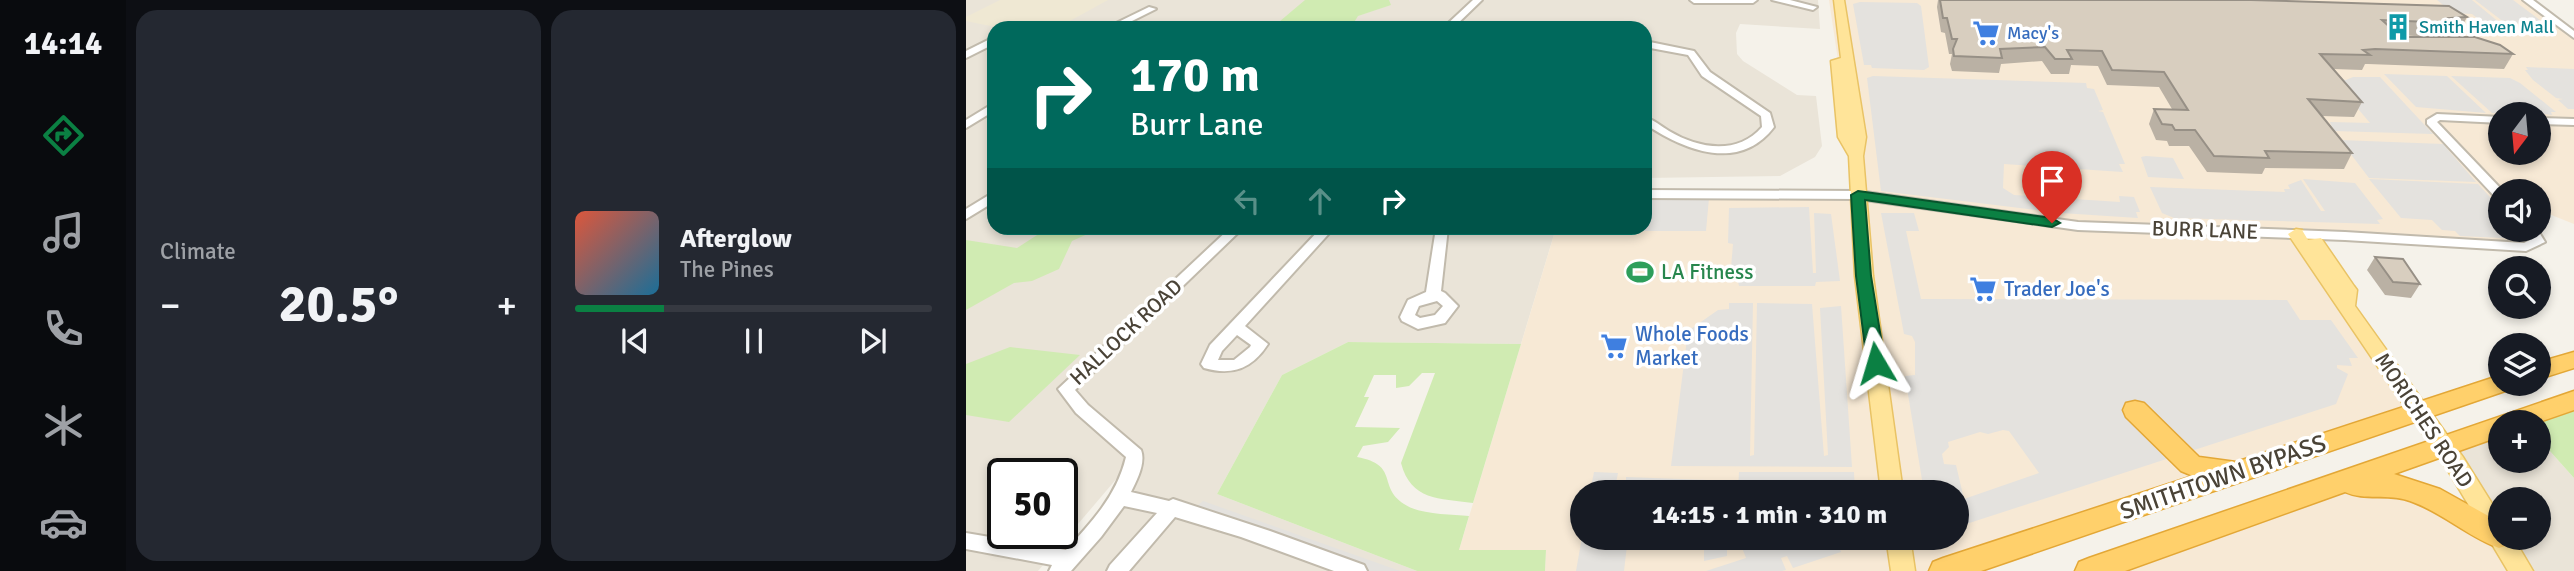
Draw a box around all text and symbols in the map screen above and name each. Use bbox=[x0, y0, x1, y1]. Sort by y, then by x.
building icon: Smith Haven Mall bbox=[2383, 12, 2413, 42]
place label: Smith Haven Mall bbox=[2419, 16, 2554, 38]
supermarket icon: Macy's bbox=[1971, 18, 2001, 48]
place label: Macy's bbox=[2007, 22, 2059, 44]
text: 14:14 bbox=[24, 24, 102, 63]
text: 170 m bbox=[1130, 45, 1260, 105]
icon: right bbox=[1015, 49, 1106, 140]
north arrow bbox=[2488, 102, 2552, 164]
map controls bbox=[2488, 102, 2551, 550]
text: Burr Lane bbox=[1130, 105, 1264, 144]
icon: directions bbox=[39, 111, 88, 160]
pin bbox=[2022, 151, 2082, 223]
icon: arrive bbox=[2033, 162, 2071, 200]
button: sound bbox=[2488, 179, 2551, 242]
icon: left bbox=[1228, 182, 1266, 220]
icon: ahead bbox=[1301, 182, 1339, 220]
icon: right bbox=[1374, 182, 1412, 220]
icon: music bbox=[39, 208, 88, 257]
street label: BURR LANE bbox=[2151, 215, 2259, 245]
text: Afterglow bbox=[680, 223, 792, 255]
text: Climate bbox=[160, 237, 236, 266]
text: The Pines bbox=[680, 255, 774, 284]
button: search bbox=[2488, 256, 2551, 319]
sports icon: LA Fitness bbox=[1625, 257, 1655, 287]
place label: LA Fitness bbox=[1661, 259, 1753, 285]
text: 20.5° bbox=[279, 272, 398, 336]
street label: HALLOCK ROAD bbox=[1064, 273, 1188, 391]
supermarket icon: Trader Joe's bbox=[1968, 274, 1998, 304]
place label: Trader Joe's bbox=[2004, 276, 2110, 302]
text: − bbox=[160, 282, 181, 329]
text: + bbox=[496, 282, 517, 329]
icon: phone bbox=[39, 304, 88, 353]
place label: Whole Foods Market bbox=[1635, 321, 1749, 371]
icon: previous bbox=[616, 322, 654, 360]
icon: pause bbox=[735, 322, 773, 360]
icon: next bbox=[854, 322, 892, 360]
position arrow bbox=[1839, 326, 1913, 400]
supermarket icon: Whole Foods Market bbox=[1599, 331, 1629, 361]
button: layers bbox=[2488, 333, 2551, 396]
street label: MORICHES ROAD bbox=[2369, 348, 2479, 492]
icon: climate bbox=[39, 401, 88, 450]
button: + bbox=[2488, 410, 2551, 473]
street label: SMITHTOWN BYPASS bbox=[2116, 428, 2330, 526]
speed limit sign: 50 bbox=[987, 458, 1078, 549]
button: − bbox=[2488, 487, 2551, 550]
icon: car bbox=[39, 498, 88, 547]
text: 14:15 · 1 min · 310 m bbox=[1652, 499, 1887, 531]

